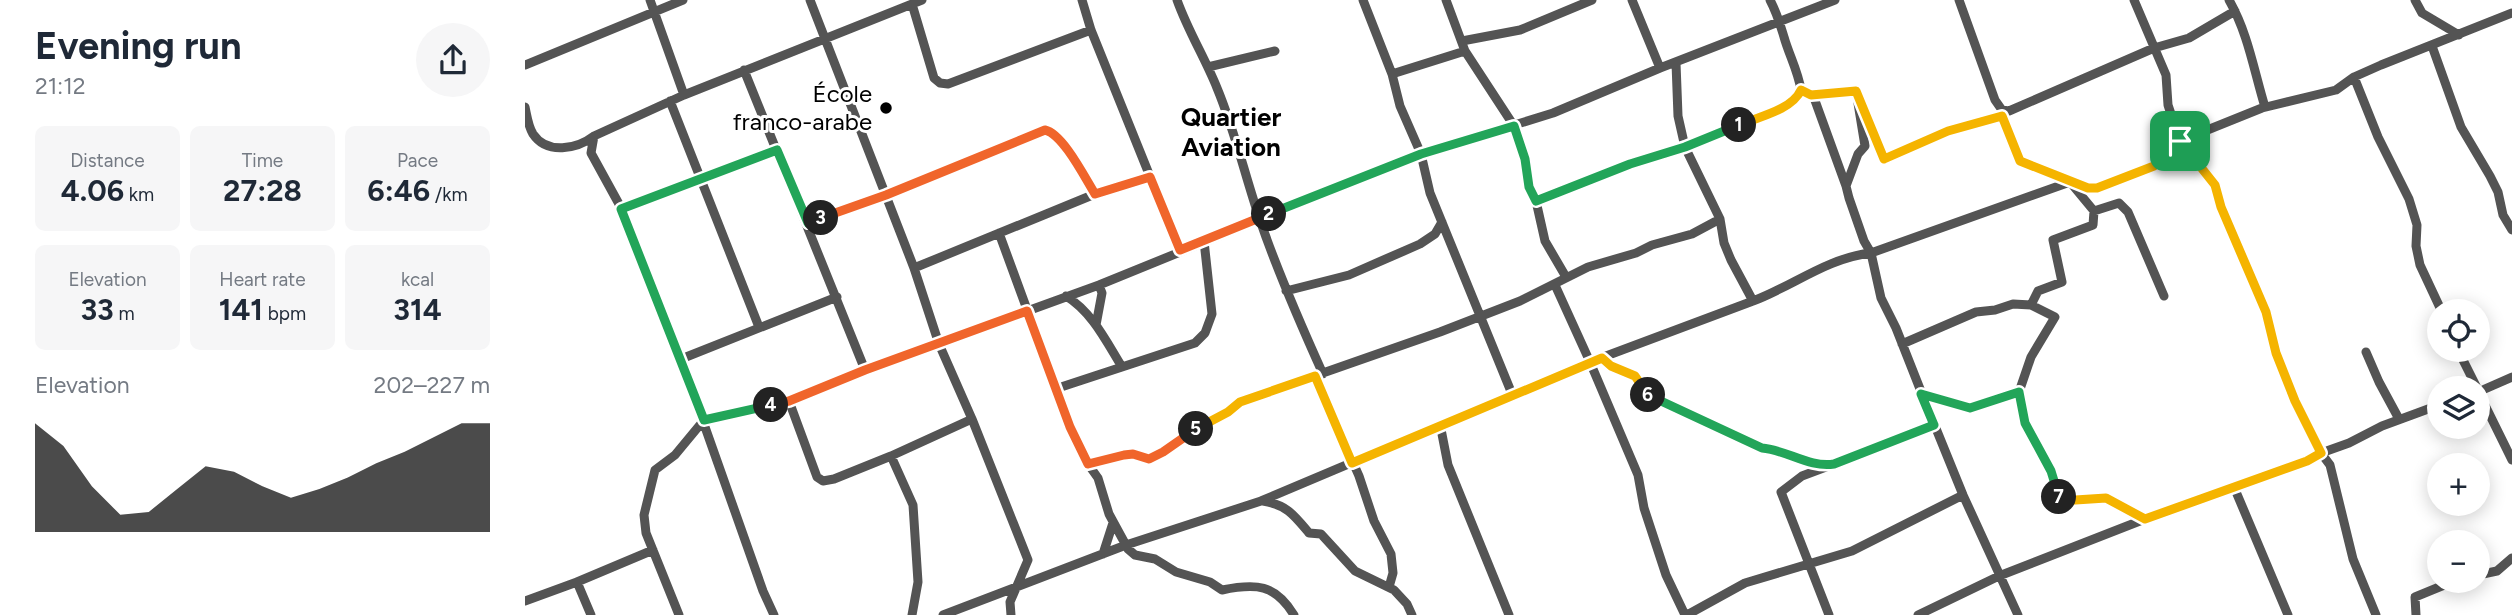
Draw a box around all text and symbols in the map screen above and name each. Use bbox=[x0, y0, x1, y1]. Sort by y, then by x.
text: Evening run bbox=[35, 23, 242, 69]
button: share bbox=[416, 23, 490, 97]
text: 21:12 bbox=[35, 72, 86, 100]
place label: École franco-arabe bbox=[733, 79, 872, 136]
marker: École franco-arabe bbox=[878, 100, 894, 116]
district label: Quartier Aviation bbox=[1181, 101, 1281, 163]
pin: 1 bbox=[1721, 108, 1757, 142]
pin bbox=[2150, 111, 2210, 171]
text: 1 bbox=[1734, 113, 1743, 136]
icon: arrive bbox=[2161, 122, 2199, 160]
text: Distance bbox=[70, 149, 145, 172]
text: Time bbox=[242, 149, 283, 172]
text: Pace bbox=[397, 149, 438, 172]
text: 4.06 bbox=[61, 172, 124, 209]
text: 27:28 bbox=[223, 172, 302, 209]
text: 6:46 bbox=[367, 172, 430, 209]
text: km bbox=[124, 183, 154, 206]
text: /km bbox=[430, 183, 468, 206]
pin: 2 bbox=[1251, 196, 1287, 232]
pin: 3 bbox=[803, 200, 839, 235]
text: 2 bbox=[1263, 202, 1274, 225]
text: 3 bbox=[815, 206, 826, 229]
text: Elevation bbox=[68, 268, 147, 291]
text: Heart rate bbox=[219, 268, 306, 291]
text: kcal bbox=[401, 268, 434, 291]
text: 33 bbox=[80, 291, 114, 328]
text: 141 bbox=[219, 291, 263, 328]
text: 314 bbox=[393, 291, 442, 328]
map controls bbox=[2427, 299, 2490, 593]
button: locate bbox=[2427, 299, 2490, 362]
text: m bbox=[114, 302, 135, 325]
text: bpm bbox=[263, 302, 306, 325]
text: Elevation bbox=[35, 371, 130, 399]
text: 202–227 m bbox=[374, 371, 490, 399]
button: layers bbox=[2427, 376, 2490, 439]
pin: 6 bbox=[1631, 378, 1665, 412]
text: 6 bbox=[1642, 383, 1653, 406]
pin: 4 bbox=[754, 388, 789, 422]
text: 4 bbox=[764, 393, 777, 416]
pin: 5 bbox=[1179, 412, 1213, 446]
text: 5 bbox=[1190, 417, 1201, 440]
button: + bbox=[2427, 453, 2490, 516]
pin: 7 bbox=[2041, 480, 2077, 514]
text: 7 bbox=[2053, 485, 2064, 508]
button: − bbox=[2427, 530, 2490, 593]

